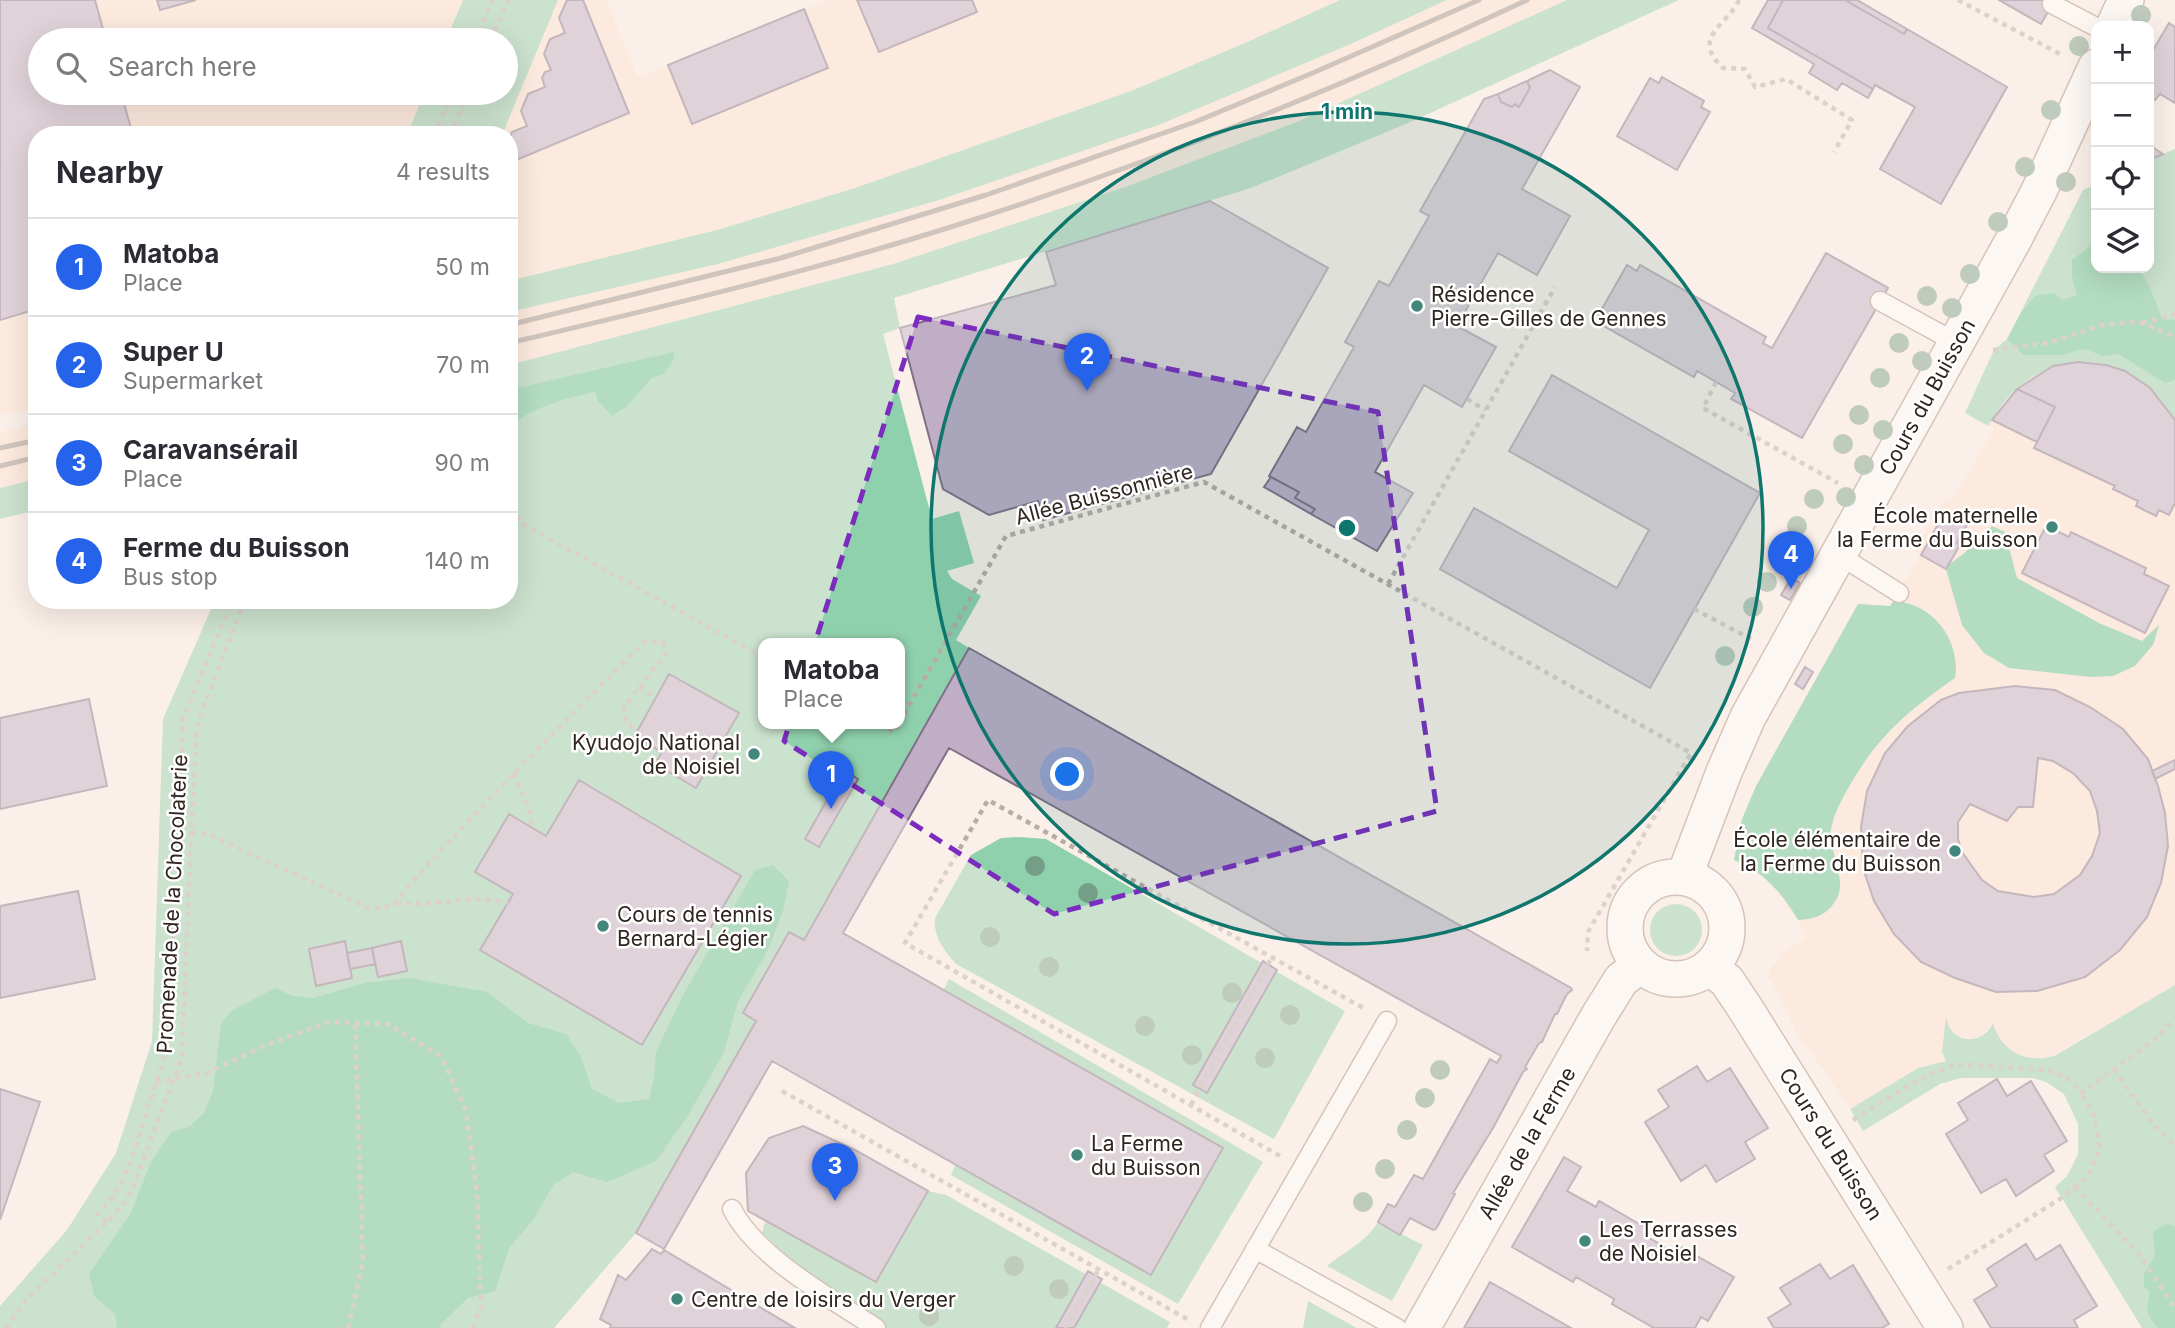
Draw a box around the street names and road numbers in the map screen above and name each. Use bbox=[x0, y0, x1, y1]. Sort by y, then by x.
street label: Cours du Buisson bbox=[1874, 314, 1980, 480]
street label: Allée Buissonnière bbox=[1012, 458, 1196, 530]
street label: Promenade de la Chocolaterie bbox=[152, 754, 192, 1054]
street label: Allée de la Ferme bbox=[1473, 1062, 1581, 1224]
street label: Cours du Buisson bbox=[1774, 1063, 1888, 1225]

